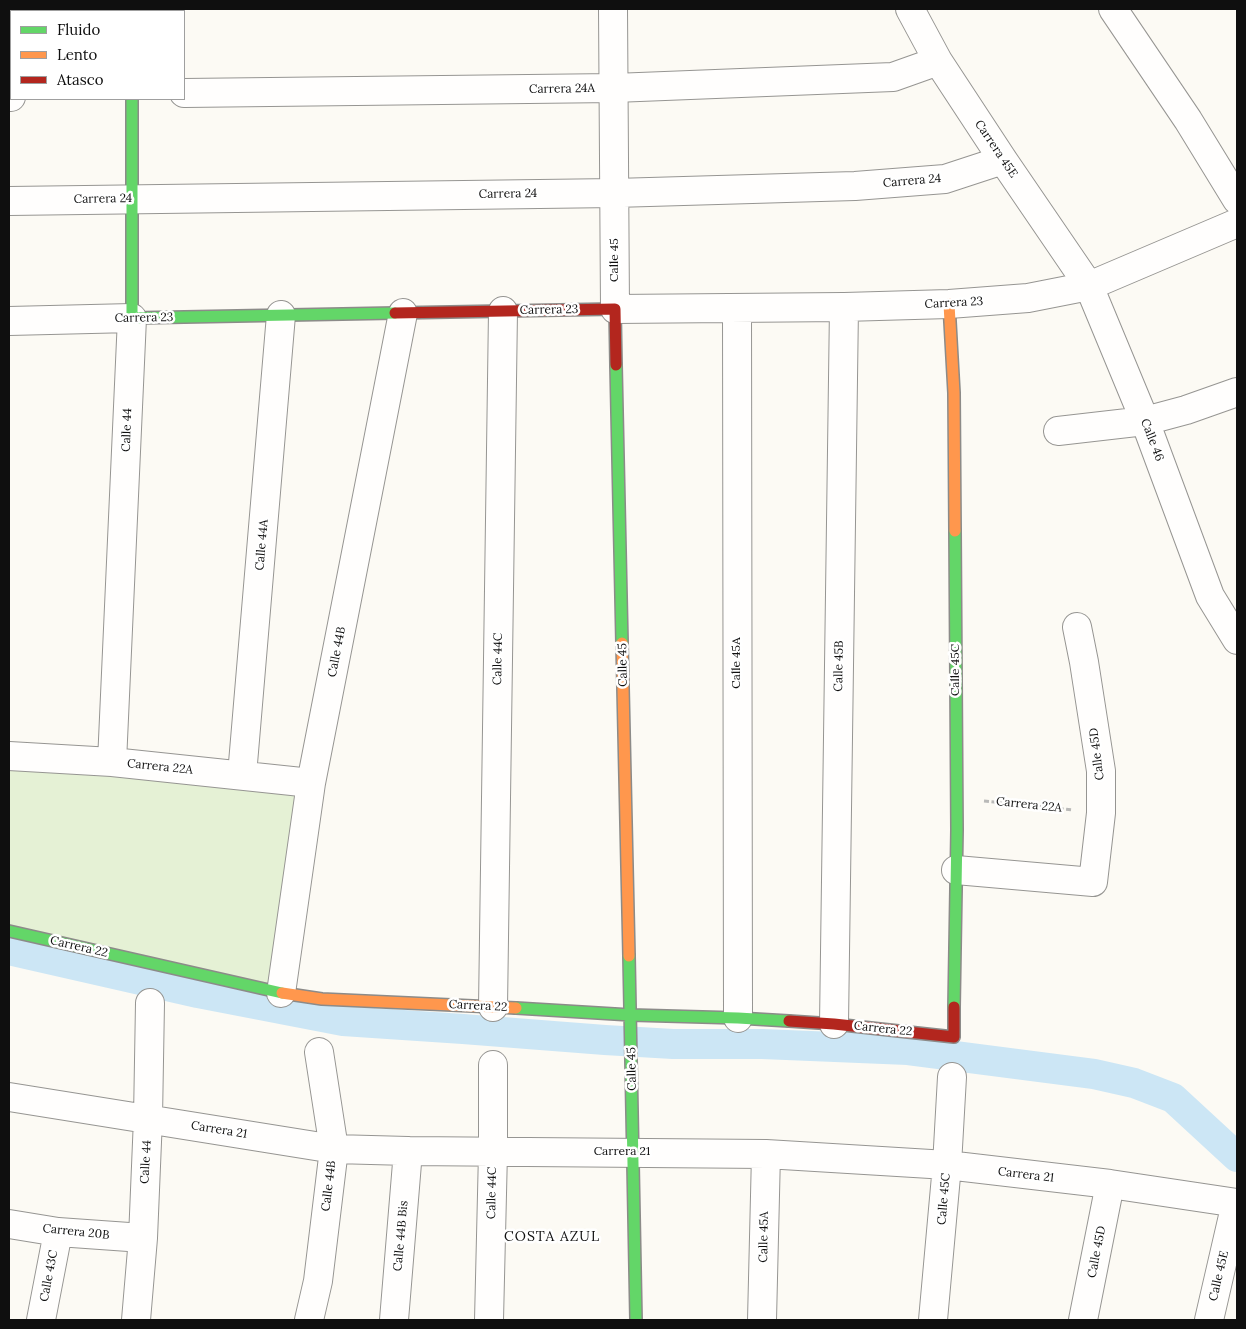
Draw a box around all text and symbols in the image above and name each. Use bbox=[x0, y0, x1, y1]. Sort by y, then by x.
legend bbox=[10, 10, 185, 100]
text: Fluido bbox=[57, 20, 100, 39]
text: Lento bbox=[57, 45, 97, 64]
text: Atasco bbox=[57, 70, 103, 89]
street label: Carrera 24A bbox=[529, 81, 595, 97]
street label: Carrera 45E bbox=[971, 117, 1021, 181]
street label: Carrera 24 bbox=[882, 171, 942, 191]
street label: Carrera 24 bbox=[479, 186, 537, 202]
street label: Carrera 24 bbox=[74, 191, 132, 207]
street label: Calle 45 bbox=[608, 238, 622, 282]
street label: Carrera 23 bbox=[924, 294, 984, 312]
street label: Carrera 23 bbox=[519, 302, 579, 318]
street label: Carrera 23 bbox=[114, 310, 174, 326]
street label: Calle 44 bbox=[119, 408, 135, 452]
street label: Calle 46 bbox=[1137, 417, 1167, 463]
street label: Calle 44A bbox=[253, 519, 271, 571]
street label: Calle 44B bbox=[325, 625, 349, 679]
street label: Calle 44C bbox=[490, 633, 506, 685]
street label: Calle 45A bbox=[730, 637, 744, 689]
street label: Calle 45B bbox=[831, 640, 847, 692]
street label: Calle 45 bbox=[615, 643, 631, 687]
street label: Calle 45C bbox=[949, 644, 963, 696]
street label: Calle 45D bbox=[1087, 727, 1107, 781]
street label: Carrera 22A bbox=[126, 756, 194, 778]
street label: Carrera 22A bbox=[995, 794, 1063, 816]
street label: Carrera 22 bbox=[49, 933, 109, 961]
street label: Carrera 22 bbox=[448, 997, 508, 1015]
street label: Carrera 22 bbox=[853, 1019, 913, 1039]
street label: Calle 45 bbox=[624, 1047, 640, 1091]
street label: Carrera 21 bbox=[190, 1118, 248, 1142]
street label: Calle 44 bbox=[138, 1140, 154, 1184]
street label: Carrera 21 bbox=[594, 1145, 650, 1159]
street label: Calle 44B bbox=[319, 1160, 339, 1212]
street label: Carrera 21 bbox=[997, 1164, 1055, 1186]
street label: Calle 44C bbox=[484, 1167, 500, 1219]
street label: Calle 45C bbox=[935, 1172, 953, 1226]
street label: Calle 44B Bis bbox=[391, 1200, 411, 1272]
street label: Calle 45A bbox=[756, 1211, 772, 1263]
street label: Carrera 20B bbox=[42, 1221, 110, 1243]
street label: Calle 45D bbox=[1085, 1225, 1109, 1279]
district label: COSTA AZUL bbox=[503, 1229, 601, 1245]
street label: Calle 43C bbox=[37, 1249, 61, 1303]
street label: Calle 45E bbox=[1206, 1249, 1232, 1303]

